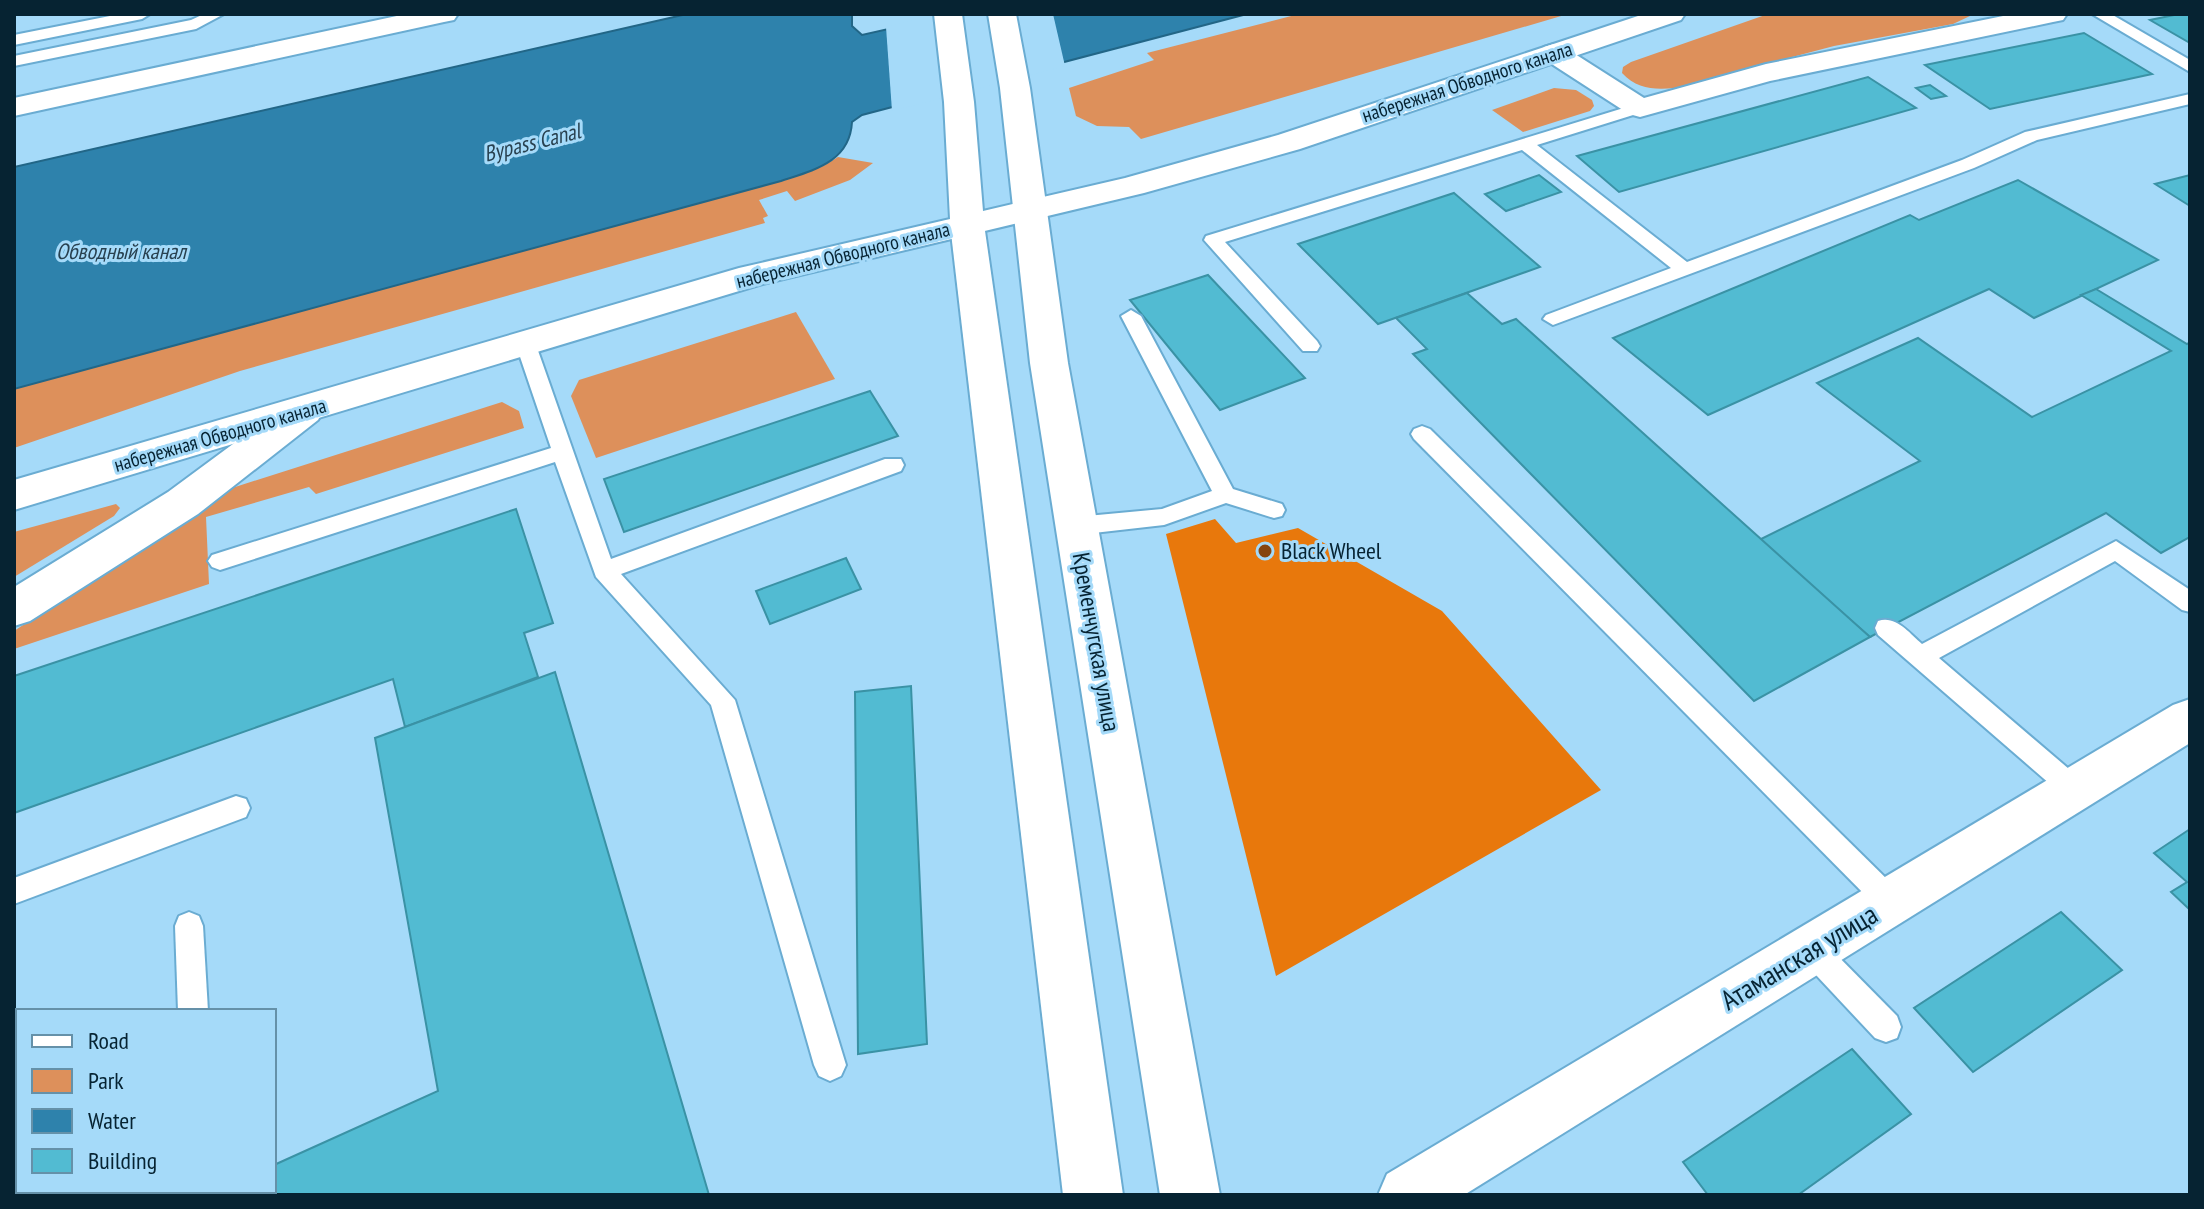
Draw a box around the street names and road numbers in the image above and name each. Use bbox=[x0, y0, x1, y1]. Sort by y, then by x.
street label: набережная Обводного канала bbox=[1359, 36, 1575, 128]
street label: набережная Обводного канала bbox=[733, 216, 953, 294]
street label: набережная Обводного канала bbox=[111, 392, 329, 478]
street label: Кременчугская улица bbox=[1065, 550, 1127, 734]
street label: Атаманская улица bbox=[1713, 895, 1884, 1018]

